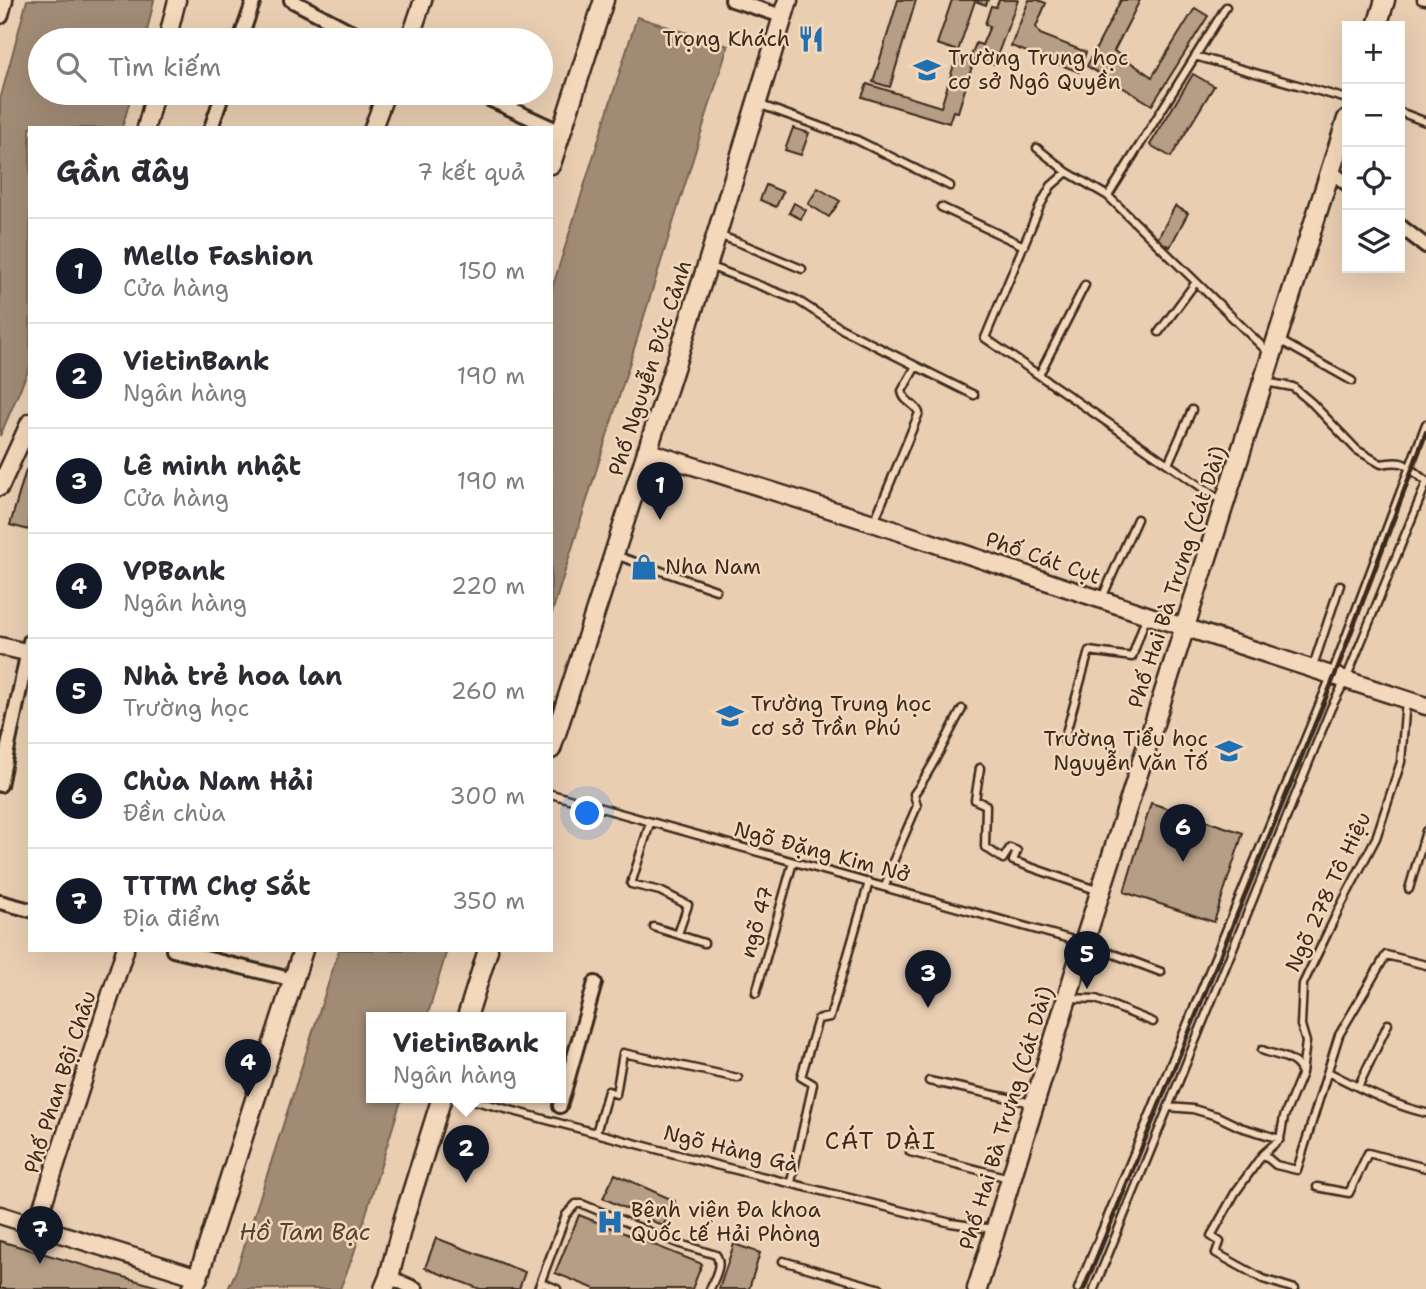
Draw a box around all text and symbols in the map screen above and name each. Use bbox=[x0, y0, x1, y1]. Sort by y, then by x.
map controls bbox=[1342, 21, 1405, 273]
button: + bbox=[1342, 21, 1405, 84]
restaurant icon: Trọng Khách bbox=[796, 24, 826, 54]
place label: Trọng Khách bbox=[662, 25, 790, 53]
search box bbox=[28, 28, 553, 105]
place label: Trường Trung học cơ sở Ngô Quyền bbox=[948, 44, 1128, 96]
icon: search bbox=[52, 48, 90, 86]
text: Tìm kiếm bbox=[108, 49, 221, 84]
school or university icon: Trường Trung học cơ sở Ngô Quyền bbox=[912, 55, 942, 85]
button: − bbox=[1342, 84, 1405, 147]
button: locate bbox=[1342, 147, 1405, 210]
text: Gần đây bbox=[56, 151, 190, 192]
text: 7 kết quả bbox=[417, 157, 525, 187]
button: layers bbox=[1342, 210, 1405, 273]
text: Mello Fashion bbox=[123, 238, 313, 273]
text: 1 bbox=[74, 256, 84, 286]
text: 150 m bbox=[458, 256, 525, 286]
street label: Phố Nguyễn Đức Cảnh bbox=[602, 257, 698, 479]
text: Cửa hàng bbox=[123, 273, 229, 303]
text: VietinBank bbox=[123, 343, 270, 378]
text: 2 bbox=[71, 361, 87, 391]
text: 190 m bbox=[457, 361, 525, 391]
text: Ngân hàng bbox=[123, 378, 247, 408]
street label: Phố Hai Bà Trưng (Cát Dài) bbox=[1121, 442, 1233, 712]
text: Lê minh nhật bbox=[123, 448, 301, 483]
pin: 1 bbox=[637, 462, 683, 520]
text: 3 bbox=[71, 466, 87, 496]
text: 190 m bbox=[457, 466, 525, 496]
text: Cửa hàng bbox=[123, 483, 229, 513]
street label: Phố Cát Cụt bbox=[982, 525, 1104, 591]
shop icon: Nha Nam bbox=[629, 552, 659, 582]
text: VPBank bbox=[123, 553, 226, 588]
place label: Nha Nam bbox=[665, 553, 761, 581]
text: 4 bbox=[71, 571, 87, 601]
text: 220 m bbox=[451, 571, 525, 601]
text: Ngân hàng bbox=[123, 588, 247, 618]
text: Nhà trẻ hoa lan bbox=[123, 658, 342, 693]
text: 5 bbox=[72, 676, 86, 706]
text: 260 m bbox=[451, 676, 525, 706]
place label: Trường Trung học cơ sở Trần Phú bbox=[751, 690, 931, 742]
text: Trường học bbox=[123, 693, 249, 723]
school or university icon: Trường Trung học cơ sở Trần Phú bbox=[715, 701, 745, 731]
place label: Trường Tiểu học Nguyễn Văn Tố bbox=[1043, 725, 1208, 777]
school or university icon: Trường Tiểu học Nguyễn Văn Tố bbox=[1214, 736, 1244, 766]
text: Chùa Nam Hải bbox=[123, 763, 313, 798]
text: 6 bbox=[71, 781, 87, 811]
text: 300 m bbox=[450, 781, 525, 811]
your location bbox=[570, 796, 604, 830]
text: Đền chùa bbox=[123, 798, 226, 828]
pin: 6 bbox=[1160, 804, 1206, 862]
street label: Ngõ 278 Tô Hiệu bbox=[1279, 807, 1377, 977]
street label: Ngõ Đặng Kim Nở bbox=[731, 815, 913, 889]
text: TTTM Chợ Sắt bbox=[123, 868, 311, 903]
street label: ngõ 47 bbox=[733, 883, 781, 961]
text: 7 bbox=[71, 886, 87, 916]
text: 350 m bbox=[452, 886, 525, 916]
text: Địa điểm bbox=[123, 903, 220, 933]
pin: 5 bbox=[1064, 931, 1110, 989]
pin: 3 bbox=[905, 950, 951, 1008]
street label: Phố Hai Bà Trưng (Cát Dài) bbox=[953, 983, 1059, 1253]
street label: Phố Phan Bội Châu bbox=[17, 987, 103, 1177]
popup bbox=[366, 1012, 566, 1103]
text: VietinBank bbox=[393, 1025, 539, 1060]
pin: 4 bbox=[225, 1039, 271, 1097]
text: Ngân hàng bbox=[393, 1060, 517, 1090]
street label: Ngõ Hàng Gà bbox=[661, 1119, 801, 1179]
pin: 2 bbox=[443, 1125, 489, 1183]
district label: CÁT DÀI bbox=[825, 1125, 937, 1157]
place label: Bệnh viện Đa khoa Quốc tế Hải Phòng bbox=[631, 1196, 821, 1248]
pin: 7 bbox=[17, 1206, 63, 1264]
hospital icon: Bệnh viện Đa khoa Quốc tế Hải Phòng bbox=[595, 1207, 625, 1237]
water label: Hồ Tam Bạc bbox=[239, 1217, 371, 1247]

